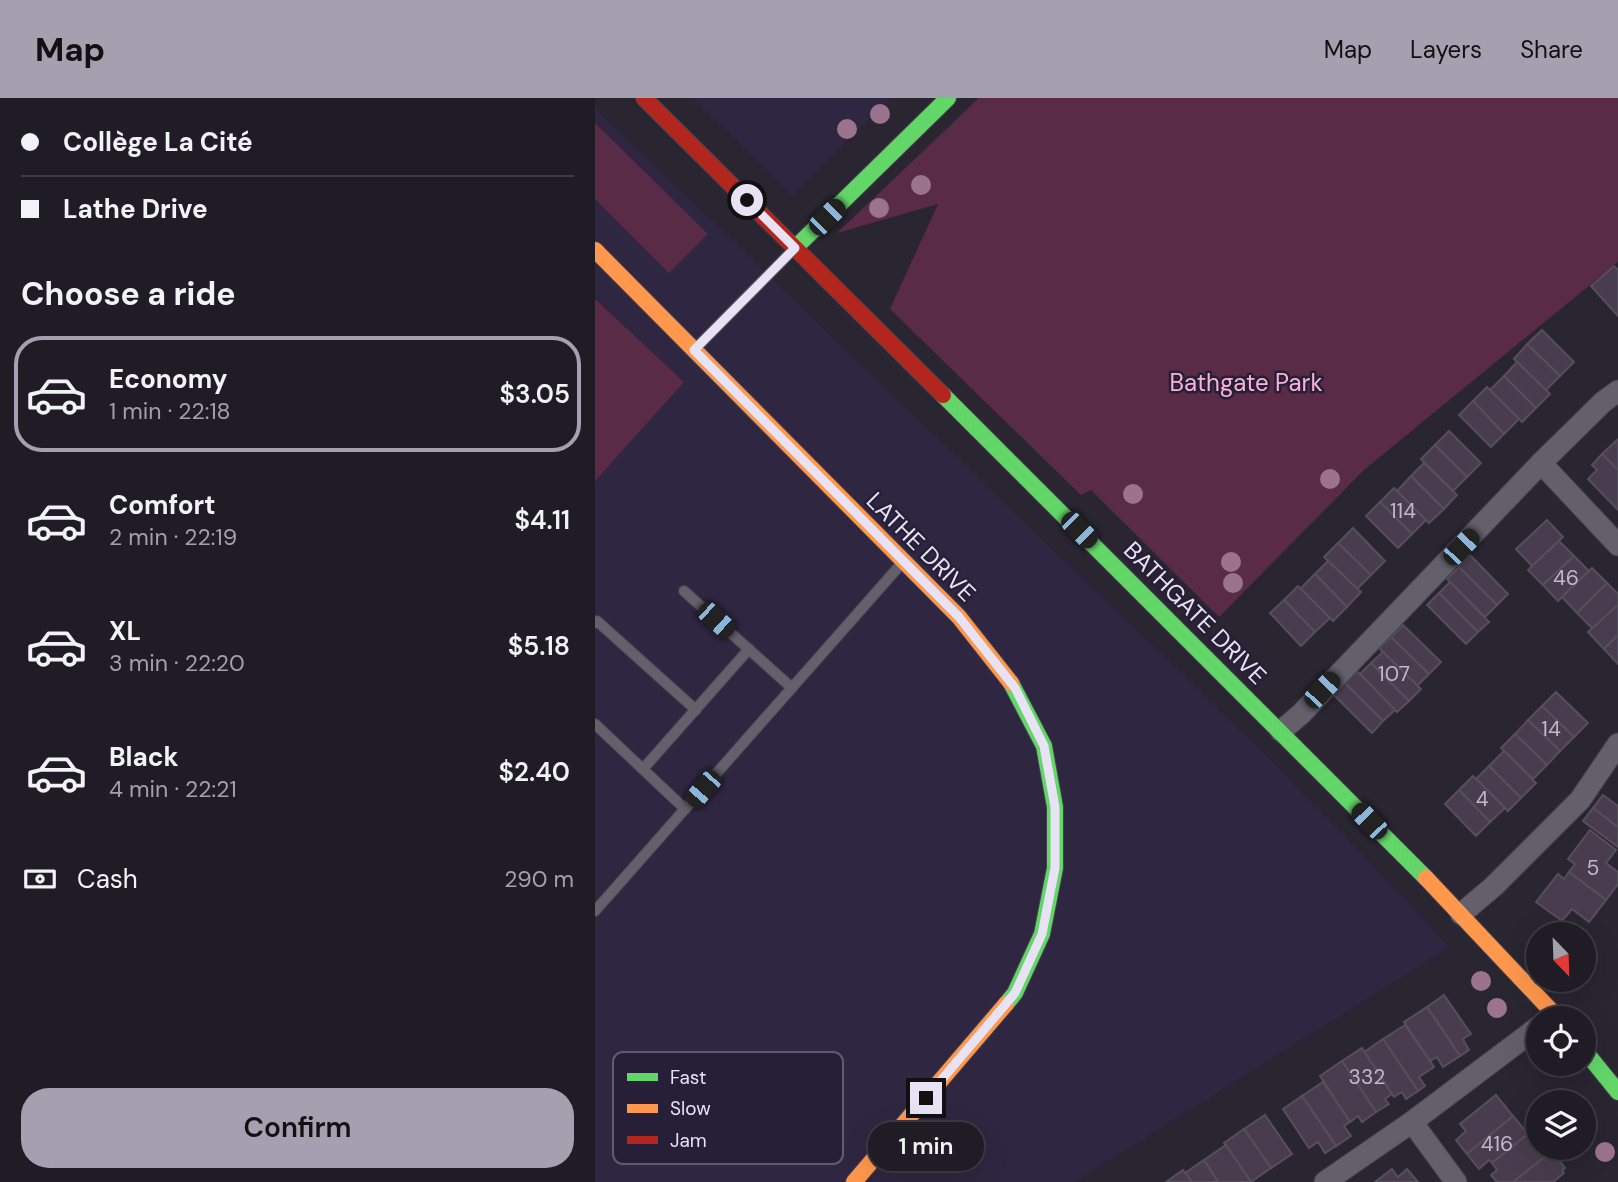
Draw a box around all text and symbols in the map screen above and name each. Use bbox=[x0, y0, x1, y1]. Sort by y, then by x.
text: Map bbox=[35, 28, 105, 71]
text: Map bbox=[1324, 34, 1372, 65]
text: Layers bbox=[1410, 34, 1482, 65]
text: Share bbox=[1520, 34, 1583, 65]
text: Collège La Cité bbox=[63, 125, 253, 159]
route start bbox=[731, 184, 763, 216]
text: Lathe Drive bbox=[63, 192, 208, 226]
car bbox=[805, 195, 850, 239]
text: Choose a ride bbox=[21, 273, 236, 315]
text: Economy bbox=[109, 362, 227, 396]
icon: car bbox=[25, 363, 88, 426]
park label: Bathgate Park bbox=[1170, 367, 1323, 398]
text: $3.05 bbox=[500, 377, 570, 411]
text: 1 min · 22:18 bbox=[109, 396, 231, 426]
street label: LATHE DRIVE bbox=[860, 485, 983, 608]
text: Comfort bbox=[109, 488, 215, 522]
icon: car bbox=[25, 489, 88, 552]
house number: 114 bbox=[1390, 497, 1416, 525]
text: $4.11 bbox=[514, 503, 570, 537]
car bbox=[1057, 508, 1102, 552]
text: 2 min · 22:19 bbox=[109, 522, 237, 552]
car bbox=[1439, 525, 1484, 569]
street label: BATHGATE DRIVE bbox=[1117, 535, 1273, 691]
house number: 46 bbox=[1553, 564, 1579, 592]
car bbox=[694, 598, 739, 642]
text: XL bbox=[109, 614, 141, 648]
icon: car bbox=[25, 615, 88, 678]
text: $5.18 bbox=[508, 629, 570, 663]
text: 3 min · 22:20 bbox=[109, 648, 245, 678]
house number: 107 bbox=[1378, 660, 1410, 688]
car bbox=[1300, 668, 1345, 712]
house number: 14 bbox=[1541, 715, 1561, 743]
text: Black bbox=[109, 740, 179, 774]
icon: car bbox=[25, 741, 88, 804]
text: $2.40 bbox=[499, 755, 570, 789]
car bbox=[682, 766, 725, 812]
text: 4 min · 22:21 bbox=[109, 774, 237, 804]
house number: 4 bbox=[1476, 785, 1489, 813]
car bbox=[1347, 799, 1392, 843]
house number: 5 bbox=[1587, 854, 1599, 882]
icon: cash bbox=[21, 860, 59, 898]
text: Cash bbox=[77, 862, 138, 896]
text: 290 m bbox=[504, 864, 574, 894]
north arrow bbox=[1526, 922, 1596, 992]
map controls bbox=[1526, 922, 1596, 1160]
button: locate bbox=[1526, 1006, 1596, 1076]
legend bbox=[613, 1052, 843, 1164]
house number: 332 bbox=[1349, 1063, 1385, 1091]
text: Fast bbox=[670, 1065, 706, 1090]
route end bbox=[910, 1082, 942, 1114]
button: Confirm bbox=[21, 1088, 574, 1168]
button: layers bbox=[1526, 1090, 1596, 1160]
text: Slow bbox=[670, 1096, 711, 1121]
callout: 1 min bbox=[868, 1122, 984, 1172]
text: Jam bbox=[670, 1128, 707, 1153]
house number: 416 bbox=[1481, 1130, 1513, 1158]
text: 1 min bbox=[899, 1131, 953, 1161]

